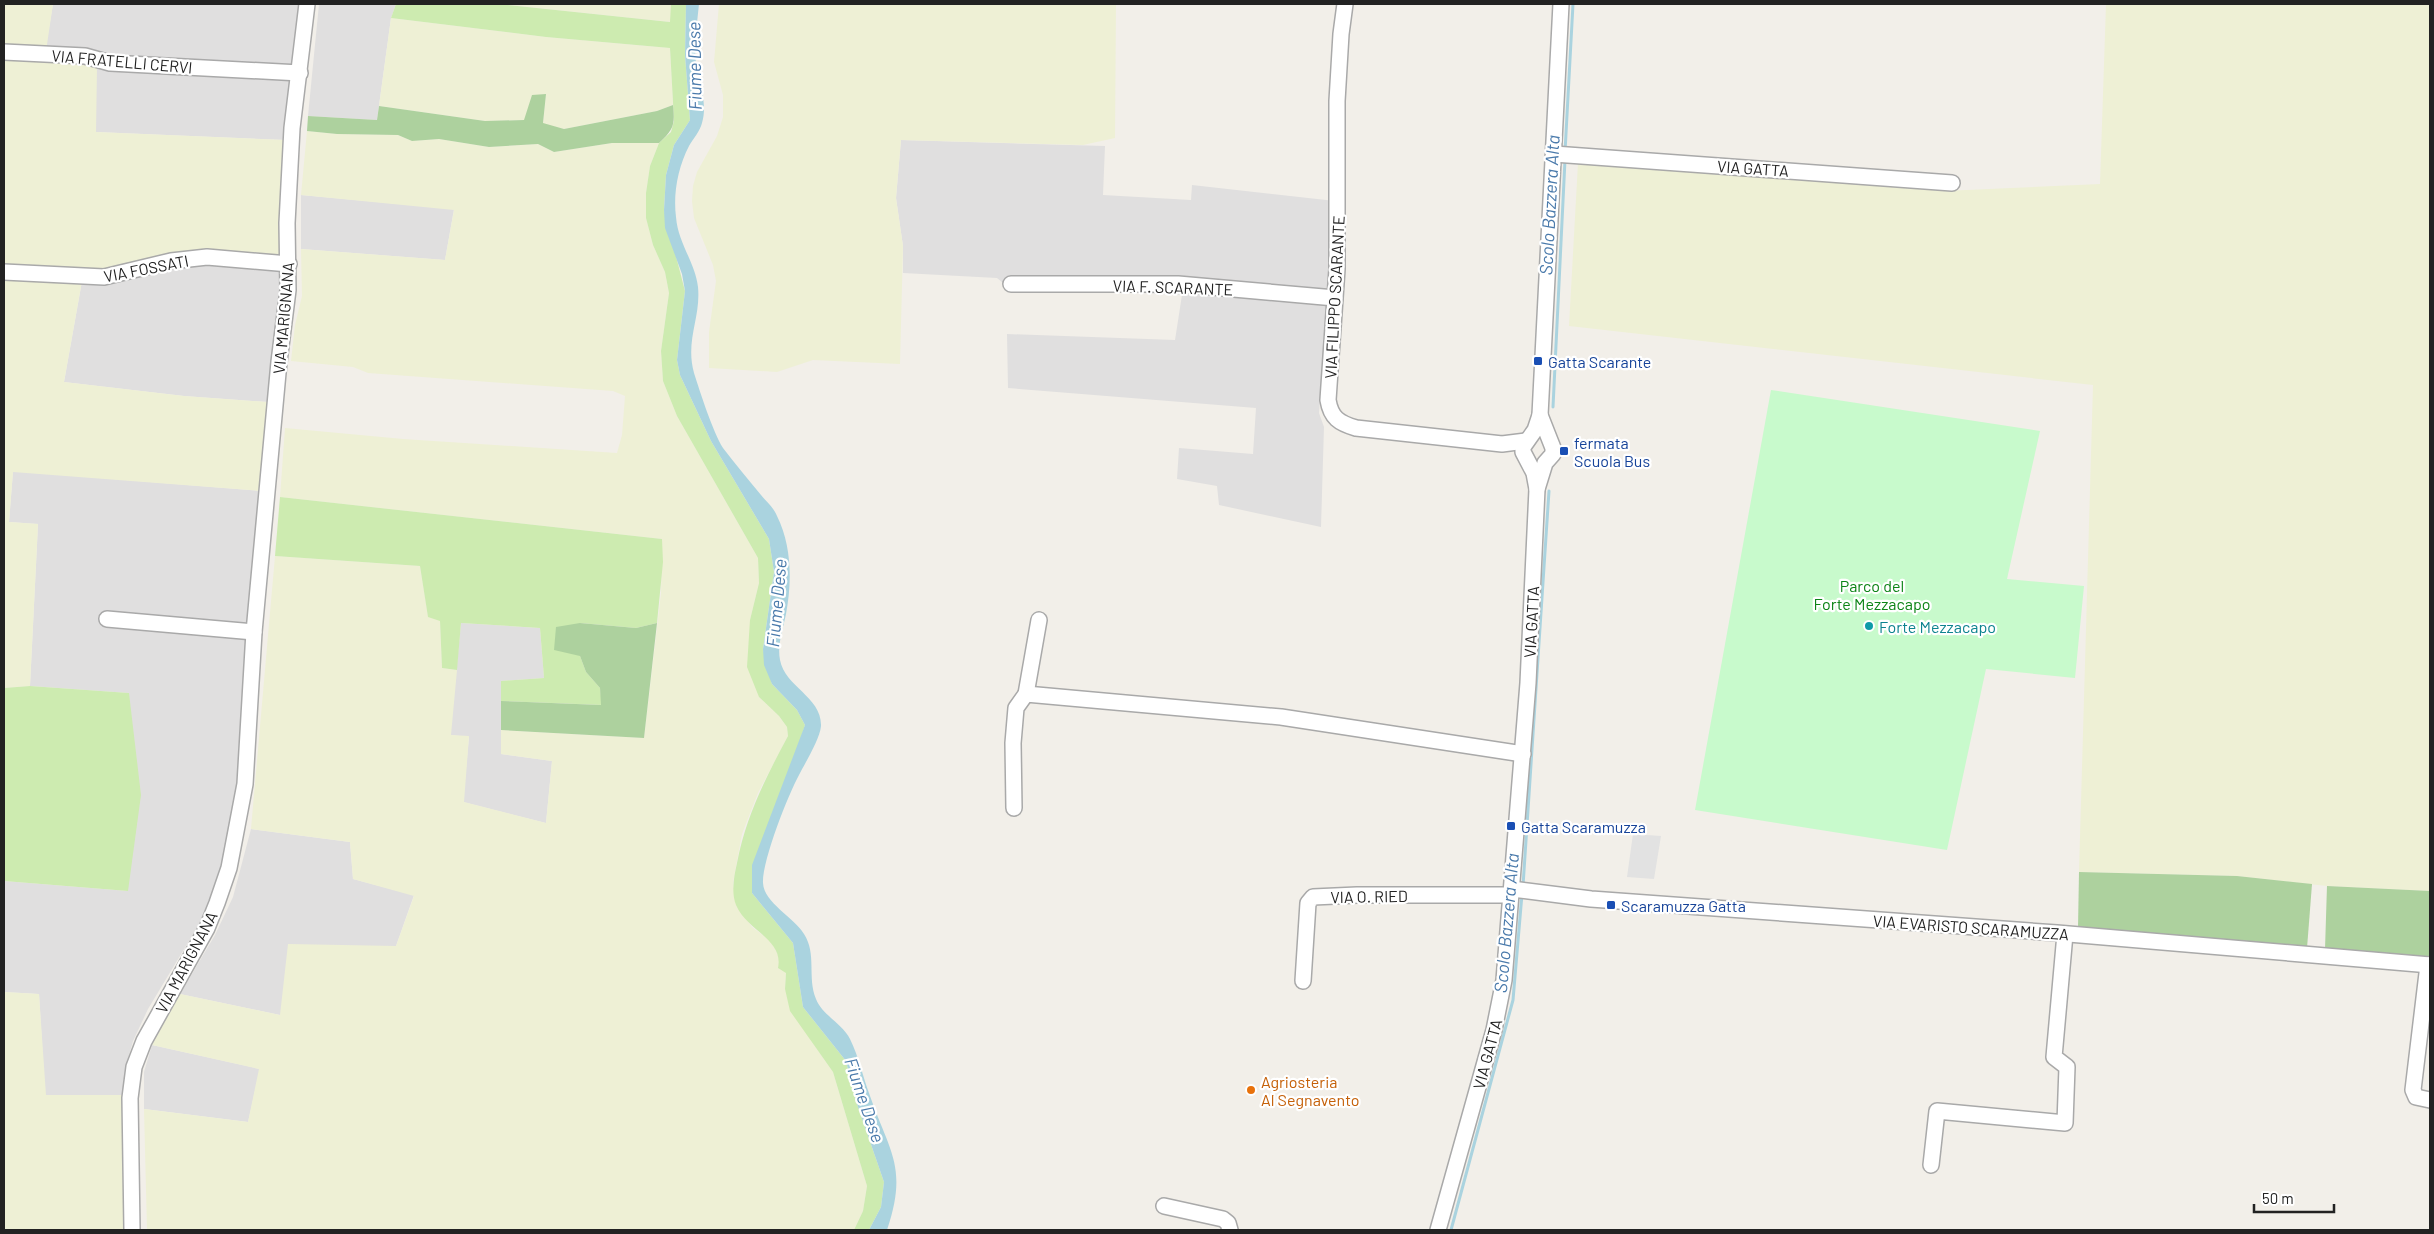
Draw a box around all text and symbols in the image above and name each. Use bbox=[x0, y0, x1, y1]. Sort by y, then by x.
water label: Fiume Dese bbox=[682, 22, 706, 110]
street label: VIA FRATELLI CERVI bbox=[51, 45, 193, 77]
water label: Scolo Bazzera Alta bbox=[1534, 134, 1564, 276]
street label: VIA GATTA bbox=[1716, 156, 1790, 180]
street label: VIA FILIPPO SCARANTE bbox=[1320, 215, 1348, 379]
street label: VIA FOSSATI bbox=[102, 250, 190, 286]
street label: VIA MARIGNANA bbox=[269, 261, 297, 375]
street label: VIA F. SCARANTE bbox=[1112, 275, 1234, 299]
place label: Gatta Scarante bbox=[1548, 352, 1651, 371]
marker: Gatta Scarante bbox=[1532, 355, 1544, 367]
place label: fermata Scuola Bus bbox=[1574, 433, 1650, 470]
marker: fermata Scuola Bus bbox=[1558, 445, 1570, 457]
water label: Fiume Dese bbox=[761, 558, 791, 648]
park label: Parco del Forte Mezzacapo bbox=[1814, 576, 1930, 613]
street label: VIA GATTA bbox=[1520, 585, 1542, 658]
place label: Forte Mezzacapo bbox=[1879, 617, 1996, 636]
marker: Forte Mezzacapo bbox=[1863, 620, 1875, 632]
place label: Gatta Scaramuzza bbox=[1521, 817, 1646, 836]
marker: Gatta Scaramuzza bbox=[1505, 820, 1517, 832]
water label: Scolo Bazzera Alta bbox=[1489, 852, 1523, 994]
street label: VIA O. RIED bbox=[1330, 886, 1408, 906]
place label: Scaramuzza Gatta bbox=[1621, 896, 1746, 915]
marker: Scaramuzza Gatta bbox=[1605, 899, 1617, 911]
street label: VIA MARIGNANA bbox=[151, 908, 221, 1016]
street label: VIA EVARISTO SCARAMUZZA bbox=[1872, 911, 2070, 943]
street label: VIA GATTA bbox=[1469, 1017, 1506, 1091]
water label: Fiume Dese bbox=[840, 1055, 890, 1145]
place label: Agriosteria Al Segnavento bbox=[1261, 1072, 1360, 1109]
marker: Agriosteria Al Segnavento bbox=[1245, 1084, 1257, 1096]
scale bar bbox=[2254, 1182, 2334, 1214]
text: 50 m bbox=[2262, 1189, 2294, 1207]

